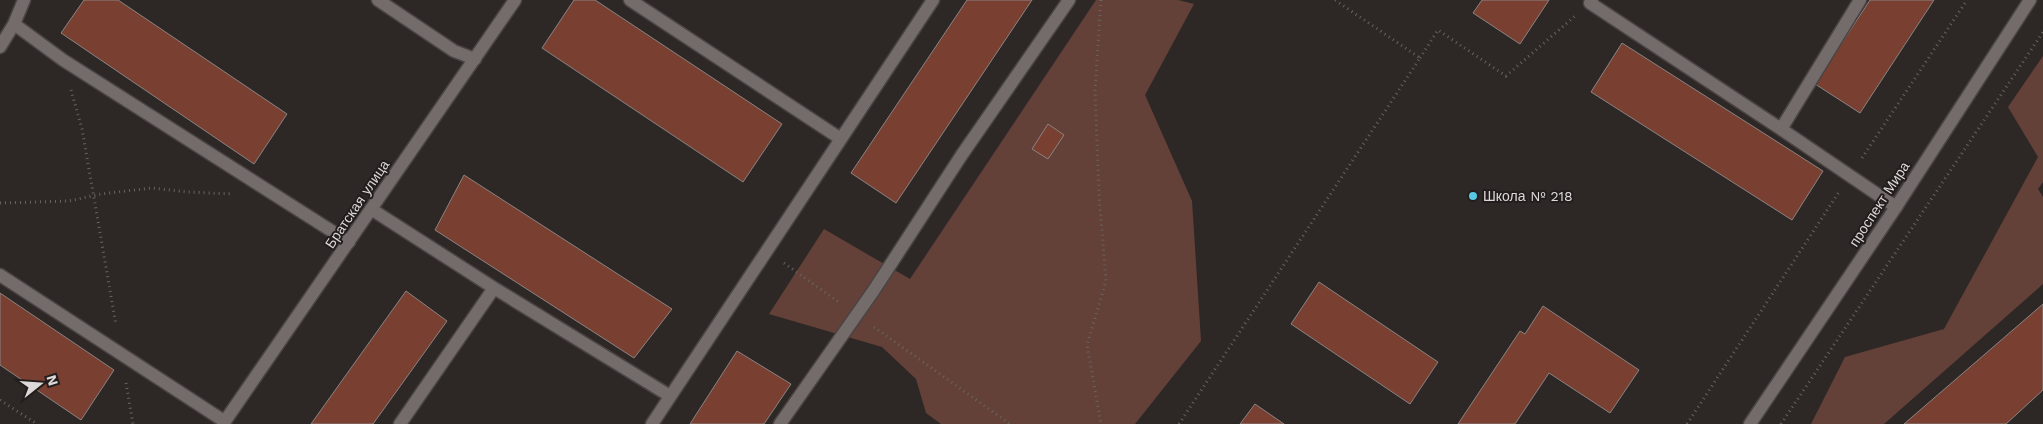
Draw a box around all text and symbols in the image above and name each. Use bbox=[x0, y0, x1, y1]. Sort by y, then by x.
street label: Братская улица bbox=[322, 157, 392, 251]
street label: проспект Мира bbox=[1846, 158, 1913, 249]
place label: Школа № 218 bbox=[1483, 188, 1573, 204]
marker: Школа № 218 bbox=[1467, 190, 1479, 202]
north arrow bbox=[15, 359, 65, 409]
text: N bbox=[43, 373, 62, 387]

